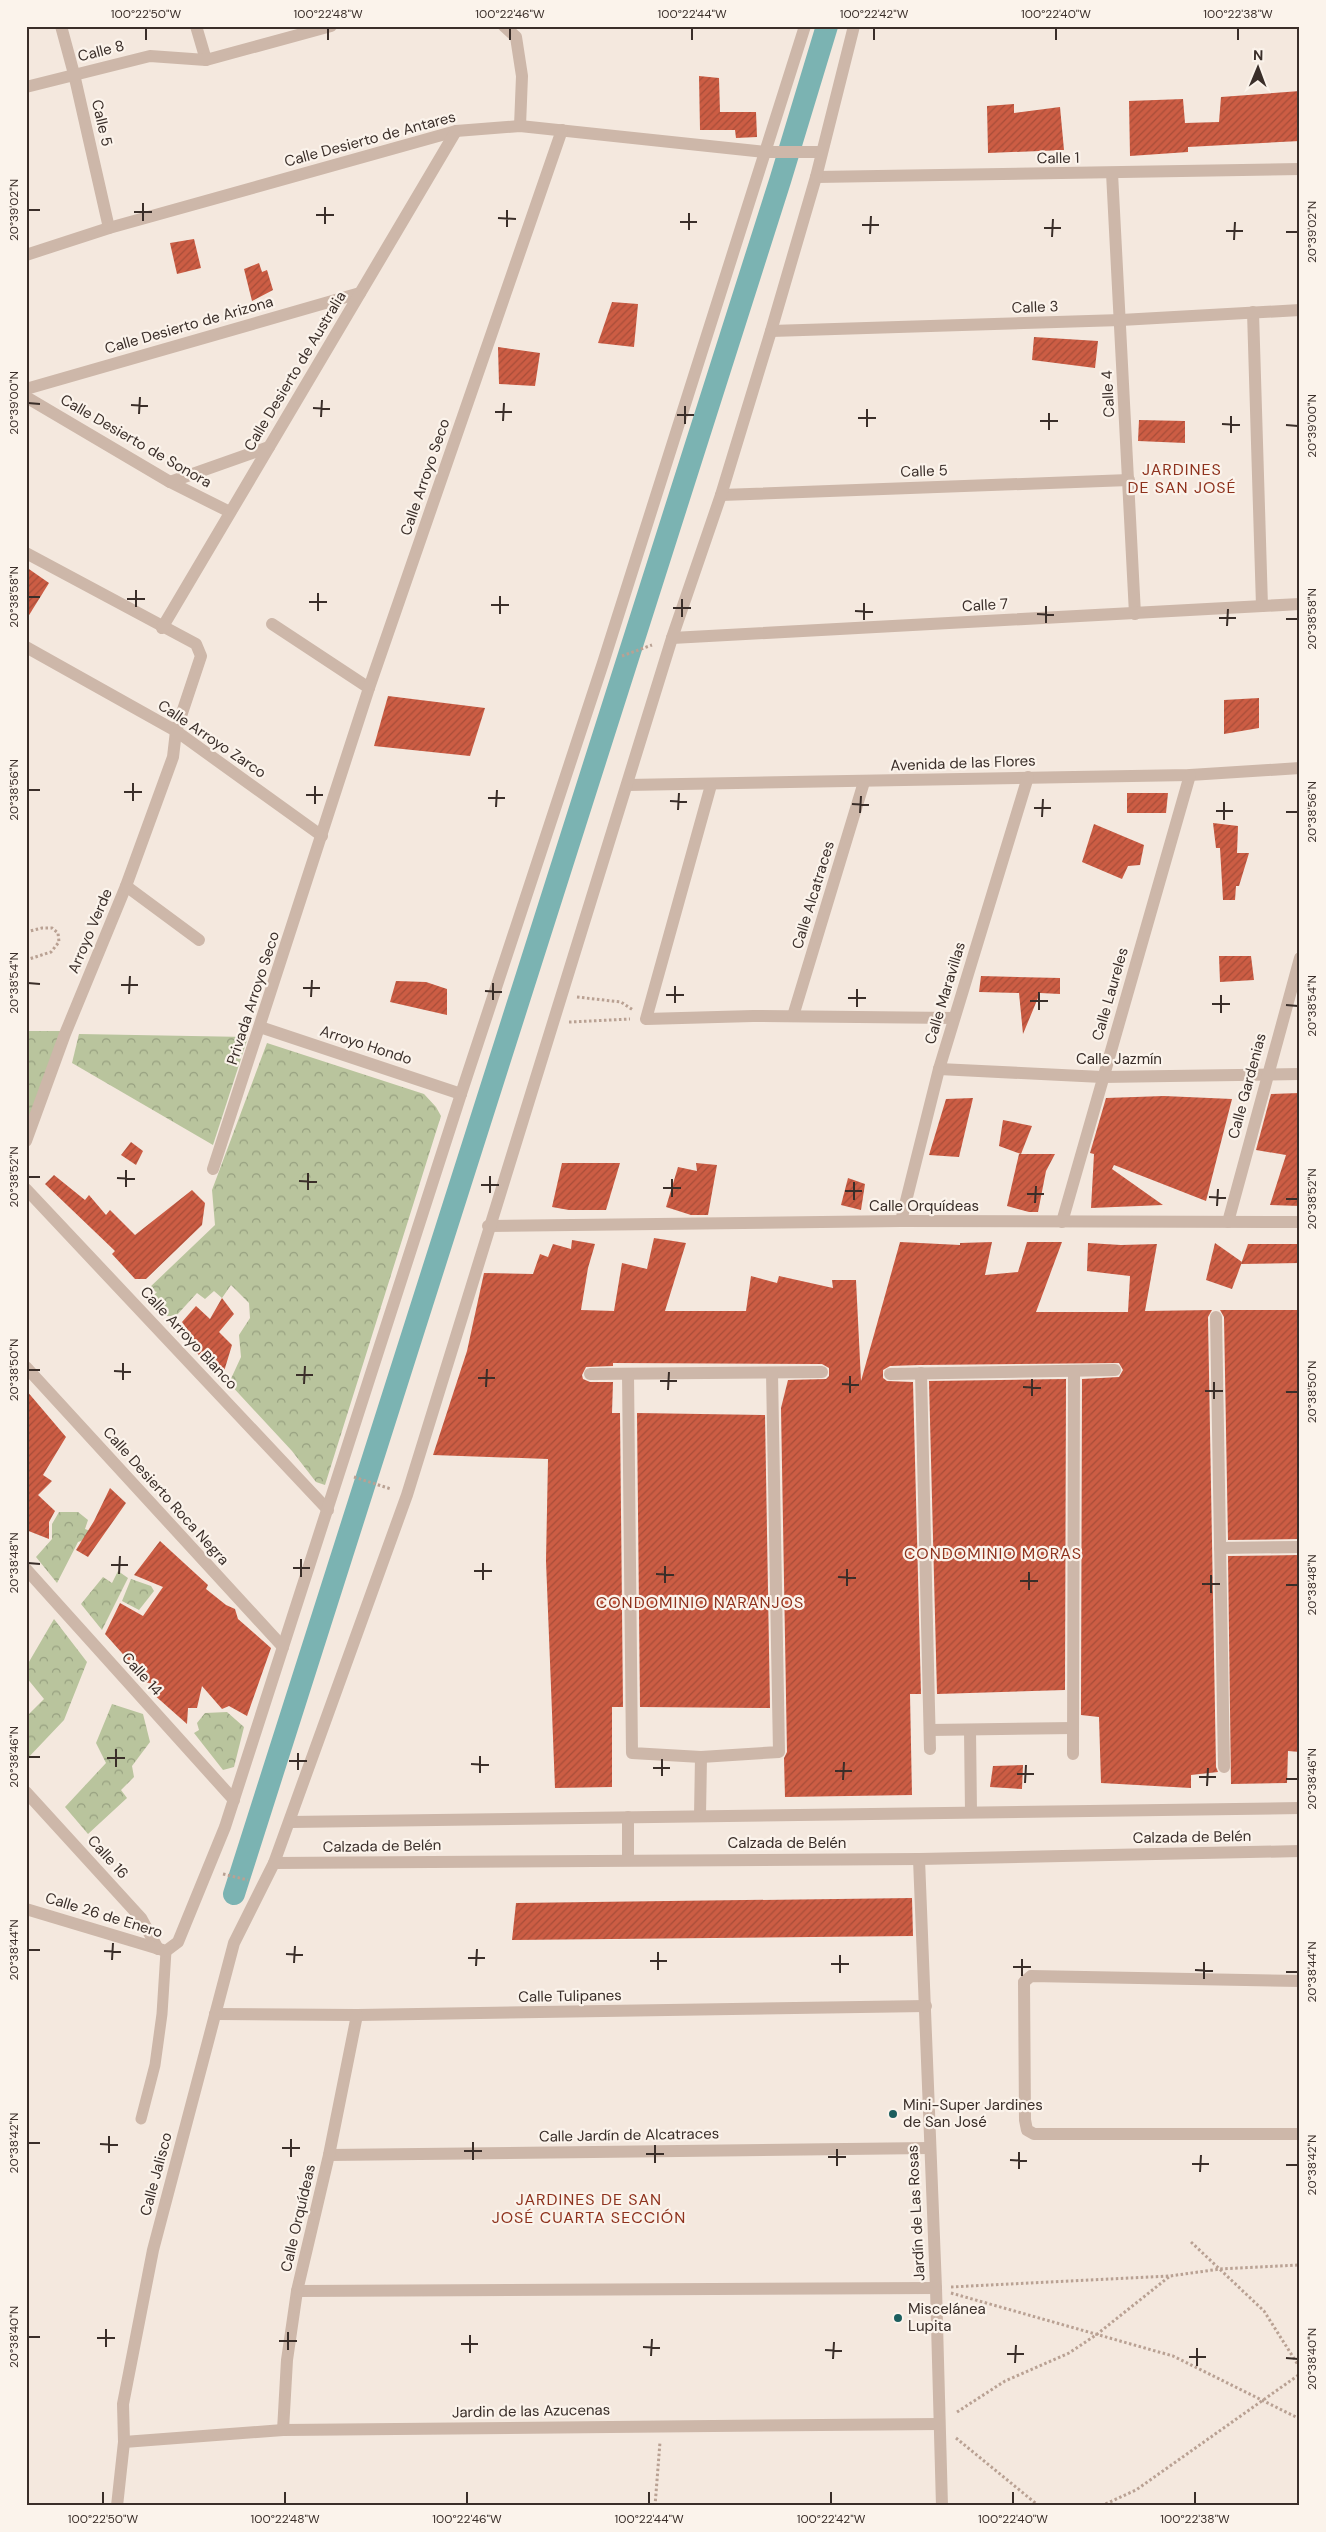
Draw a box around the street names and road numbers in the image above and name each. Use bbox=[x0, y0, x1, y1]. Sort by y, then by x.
street label: Calle 8 bbox=[76, 36, 126, 66]
street label: Calle 5 bbox=[87, 98, 117, 148]
street label: Calle Desierto de Antares bbox=[282, 106, 458, 172]
street label: Calle 1 bbox=[1036, 148, 1080, 168]
street label: Calle Desierto de Australia bbox=[239, 287, 351, 455]
street label: Calle Desierto de Arizona bbox=[102, 291, 276, 359]
street label: Calle 3 bbox=[1011, 296, 1059, 318]
street label: Calle 4 bbox=[1097, 370, 1119, 418]
street label: Calle Desierto de Sonora bbox=[57, 389, 215, 493]
street label: Calle Arroyo Seco bbox=[396, 416, 454, 538]
street label: Calle 5 bbox=[900, 460, 948, 482]
street label: Calle 7 bbox=[961, 594, 1009, 616]
street label: Calle Arroyo Zarco bbox=[154, 695, 270, 783]
street label: Avenida de las Flores bbox=[890, 750, 1036, 776]
street label: Calle Alcatraces bbox=[787, 838, 839, 952]
street label: Arroyo Verde bbox=[63, 885, 117, 977]
street label: Privada Arroyo Seco bbox=[222, 929, 284, 1067]
street label: Calle Maravillas bbox=[920, 939, 970, 1047]
street label: Calle Laureles bbox=[1087, 945, 1133, 1043]
street label: Arroyo Hondo bbox=[317, 1021, 415, 1069]
street label: Calle Gardenias bbox=[1223, 1031, 1271, 1141]
street label: Calle Jazmín bbox=[1076, 1049, 1162, 1069]
street label: Calle Orquídeas bbox=[869, 1196, 979, 1216]
street label: Calle Arroyo Blanco bbox=[136, 1282, 242, 1394]
street label: Calle Desierto Roca Negra bbox=[98, 1423, 234, 1569]
street label: Calle 14 bbox=[117, 1648, 167, 1700]
street label: Calzada de Belén bbox=[1132, 1826, 1252, 1848]
street label: Calle 16 bbox=[83, 1831, 133, 1883]
street label: Calzada de Belén bbox=[728, 1833, 846, 1853]
street label: Calzada de Belén bbox=[322, 1835, 442, 1857]
street label: Calle 26 de Enero bbox=[43, 1888, 165, 1942]
street label: Calle Tulipanes bbox=[518, 1985, 622, 2007]
street label: Calle Jardín de Alcatraces bbox=[539, 2123, 719, 2147]
street label: Calle Jalisco bbox=[135, 2130, 177, 2218]
street label: Jardín de Las Rosas bbox=[902, 2144, 930, 2282]
street label: Calle Orquídeas bbox=[276, 2162, 320, 2274]
street label: Jardin de las Azucenas bbox=[452, 2400, 610, 2422]

